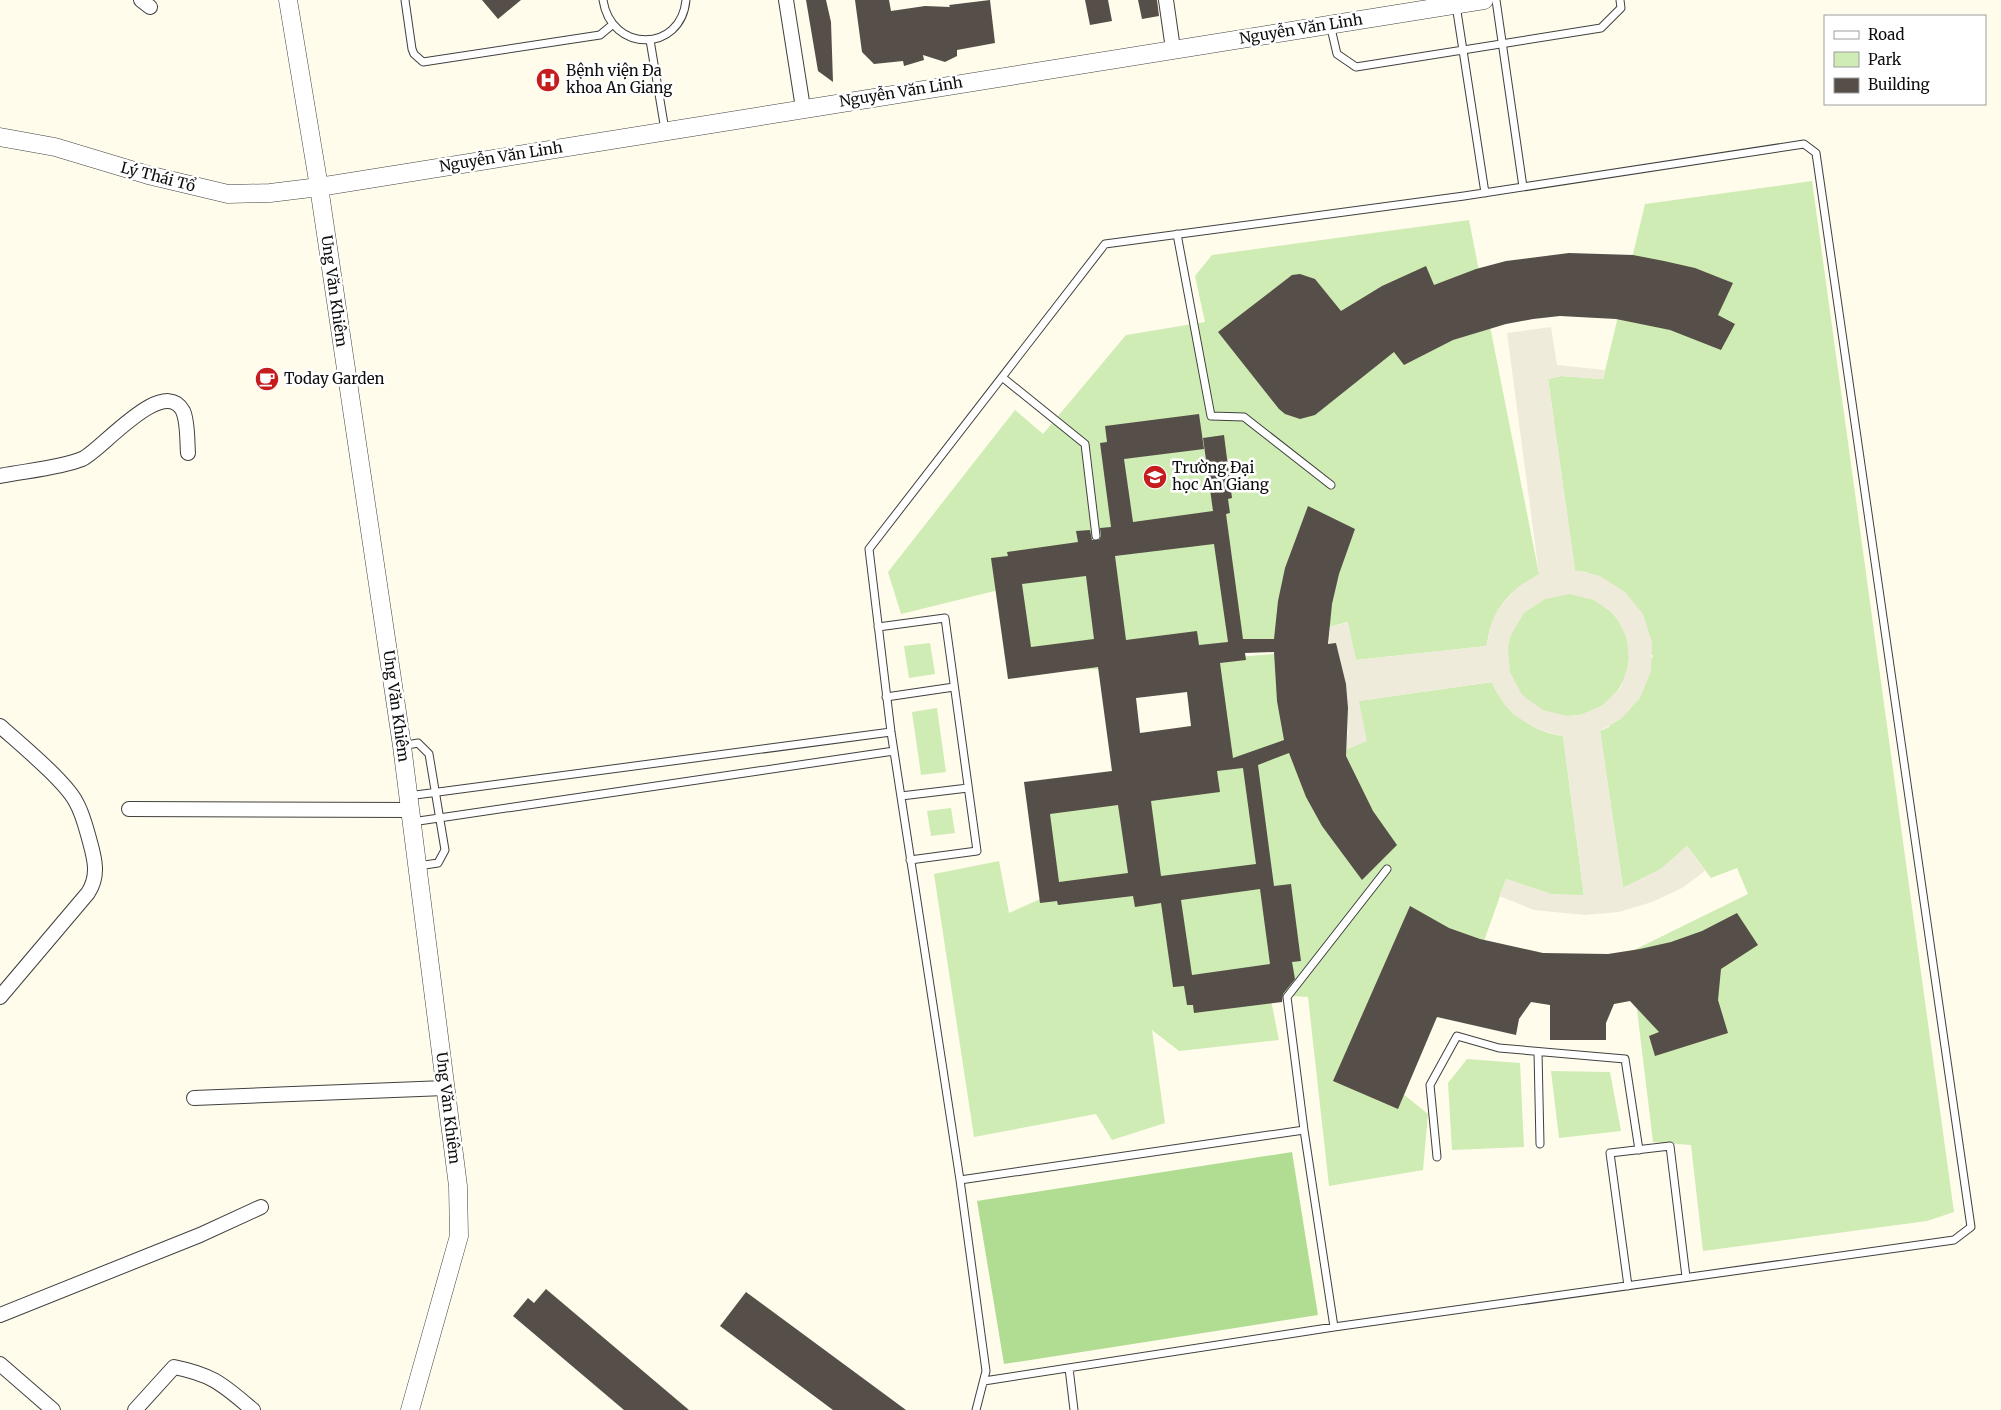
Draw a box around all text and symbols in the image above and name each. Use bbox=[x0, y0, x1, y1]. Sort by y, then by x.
street label: Nguyễn Văn Linh bbox=[1238, 8, 1364, 48]
legend bbox=[1824, 15, 1986, 105]
text: Road bbox=[1868, 25, 1904, 44]
text: Park bbox=[1868, 50, 1902, 69]
place label: Bệnh viện Đa khoa An Giang bbox=[566, 61, 672, 97]
hospital icon: Bệnh viện Đa khoa An Giang bbox=[535, 67, 561, 93]
street label: Nguyễn Văn Linh bbox=[838, 71, 964, 111]
text: Building bbox=[1868, 75, 1930, 94]
street label: Nguyễn Văn Linh bbox=[438, 136, 564, 176]
street label: Lý Thái Tổ bbox=[119, 156, 198, 196]
street label: Ung Văn Khiêm bbox=[317, 234, 352, 348]
cafe icon: Today Garden bbox=[254, 366, 280, 392]
place label: Today Garden bbox=[284, 369, 384, 388]
place label: Trường Đại học An Giang bbox=[1172, 458, 1269, 494]
school or university icon: Trường Đại học An Giang bbox=[1142, 464, 1168, 490]
street label: Ung Văn Khiêm bbox=[379, 649, 414, 763]
street label: Ung Văn Khiêm bbox=[432, 1051, 465, 1165]

